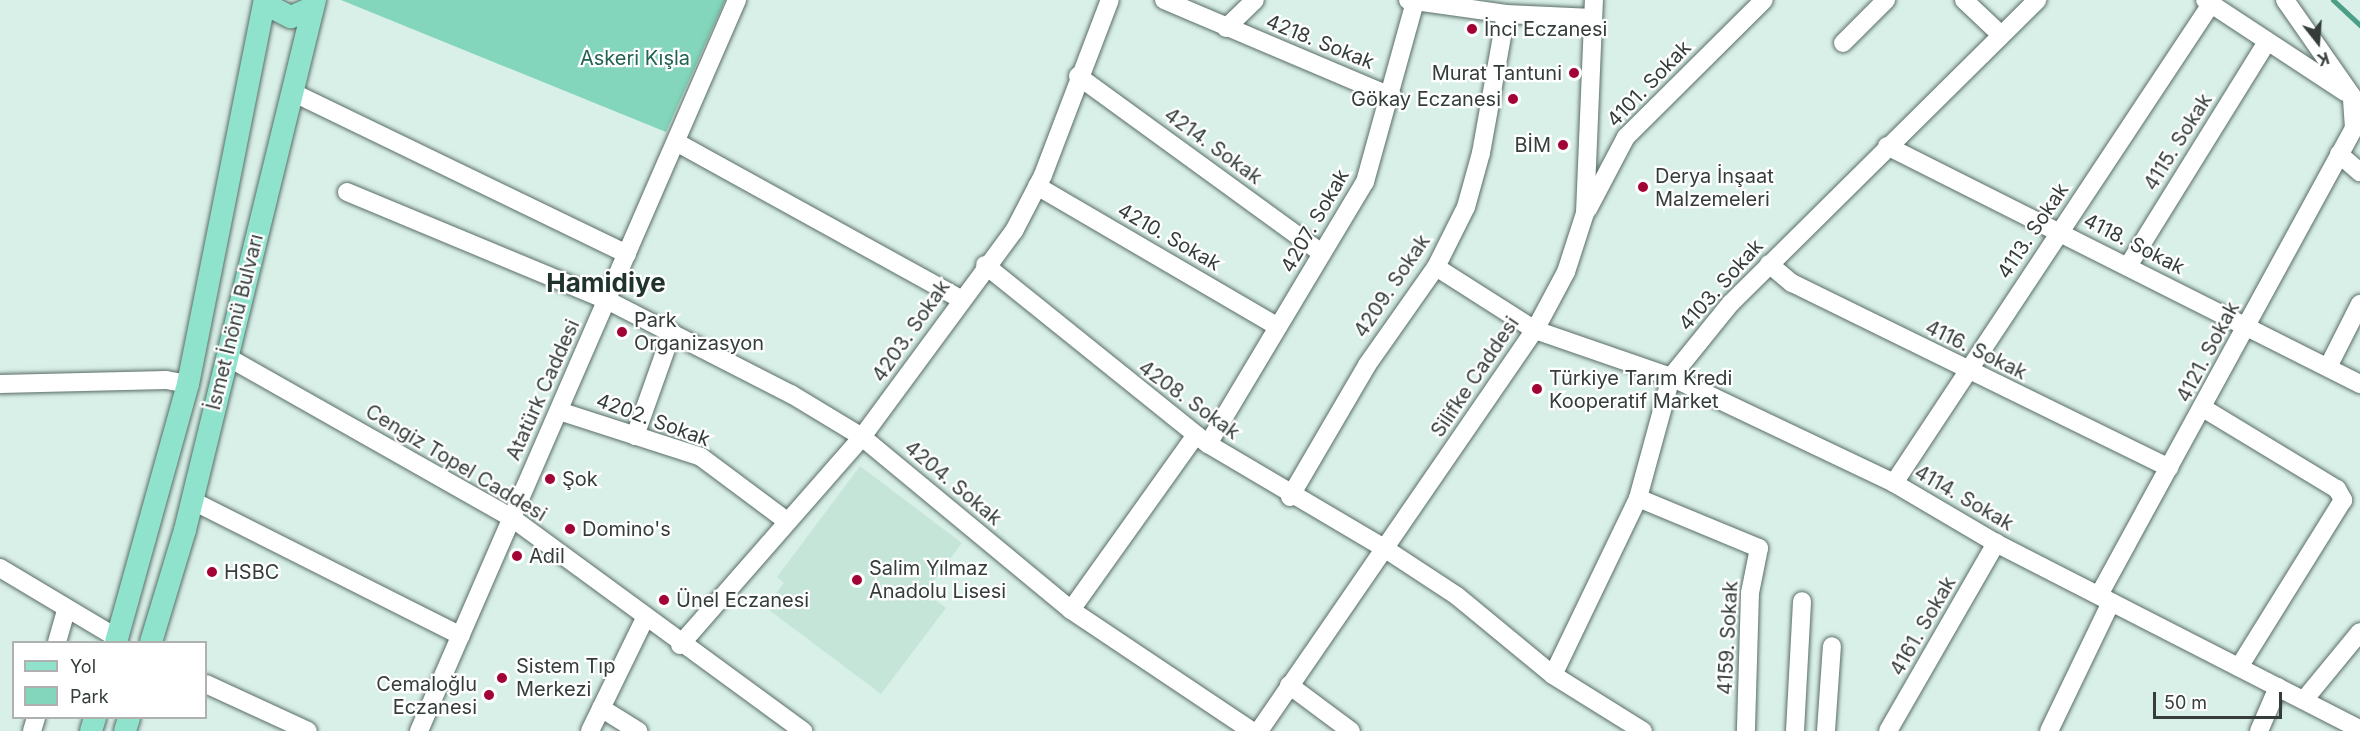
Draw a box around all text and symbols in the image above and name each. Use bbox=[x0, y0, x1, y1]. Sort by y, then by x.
street label: 4218. Sokak bbox=[1262, 9, 1378, 75]
north arrow bbox=[2288, 12, 2348, 72]
place label: İnci Eczanesi bbox=[1484, 17, 1607, 41]
marker: İnci Eczanesi bbox=[1465, 22, 1479, 36]
street label: 4101. Sokak bbox=[1602, 36, 1696, 132]
park label: Askeri Kışla bbox=[580, 46, 690, 70]
text: K bbox=[2315, 48, 2332, 70]
place label: Murat Tantuni bbox=[1432, 61, 1562, 85]
marker: Murat Tantuni bbox=[1567, 66, 1581, 80]
place label: Gökay Eczanesi bbox=[1351, 87, 1501, 111]
street label: 4115. Sokak bbox=[2139, 89, 2217, 195]
marker: Gökay Eczanesi bbox=[1506, 92, 1520, 106]
street label: 4214. Sokak bbox=[1159, 103, 1267, 189]
place label: BİM bbox=[1514, 133, 1551, 157]
marker: BİM bbox=[1556, 138, 1570, 152]
place label: Derya İnşaat Malzemeleri bbox=[1655, 164, 1774, 211]
street label: 4207. Sokak bbox=[1276, 165, 1354, 277]
street label: 4113. Sokak bbox=[1992, 179, 2074, 283]
marker: Derya İnşaat Malzemeleri bbox=[1636, 180, 1650, 194]
street label: 4210. Sokak bbox=[1113, 198, 1225, 276]
street label: 4118. Sokak bbox=[2079, 208, 2189, 280]
street label: 4209. Sokak bbox=[1349, 230, 1435, 342]
street label: İsmet İnönü Bulvarı bbox=[202, 231, 268, 413]
street label: 4103. Sokak bbox=[1674, 234, 1768, 336]
district label: Hamidiye bbox=[546, 267, 666, 299]
street label: 4203. Sokak bbox=[867, 275, 955, 387]
street label: 4121. Sokak bbox=[2171, 298, 2245, 406]
place label: Park Organizasyon bbox=[634, 308, 764, 355]
street label: Silifke Caddesi bbox=[1426, 312, 1524, 442]
street label: 4116. Sokak bbox=[1921, 315, 2031, 385]
street label: Atatürk Caddesi bbox=[501, 316, 585, 464]
marker: Park Organizasyon bbox=[615, 325, 629, 339]
street label: 4208. Sokak bbox=[1134, 355, 1244, 445]
place label: Türkiye Tarım Kredi Kooperatif Market bbox=[1549, 366, 1732, 413]
marker: Türkiye Tarım Kredi Kooperatif Market bbox=[1530, 382, 1544, 396]
street label: 4202. Sokak bbox=[593, 388, 713, 452]
street label: Cengiz Topel Caddesi bbox=[361, 399, 551, 527]
street label: 4204. Sokak bbox=[900, 435, 1006, 531]
street label: 4114. Sokak bbox=[1910, 460, 2018, 536]
place label: Şok bbox=[562, 467, 598, 491]
marker: Şok bbox=[543, 472, 557, 486]
place label: Domino's bbox=[582, 517, 671, 541]
marker: Domino's bbox=[563, 522, 577, 536]
place label: Adil bbox=[529, 544, 565, 568]
marker: Adil bbox=[510, 549, 524, 563]
place label: Salim Yılmaz Anadolu Lisesi bbox=[869, 556, 1006, 603]
place label: HSBC bbox=[224, 560, 279, 584]
marker: HSBC bbox=[205, 565, 219, 579]
street label: 4161. Sokak bbox=[1885, 572, 1961, 680]
marker: Salim Yılmaz Anadolu Lisesi bbox=[850, 573, 864, 587]
street label: 4159. Sokak bbox=[1713, 580, 1743, 696]
place label: Ünel Eczanesi bbox=[676, 588, 809, 612]
marker: Ünel Eczanesi bbox=[657, 593, 671, 607]
legend bbox=[12, 641, 207, 719]
place label: Sistem Tıp Merkezi bbox=[516, 654, 615, 701]
text: Yol bbox=[70, 656, 96, 677]
marker: Sistem Tıp Merkezi bbox=[493, 669, 511, 687]
place label: Cemaloğlu Eczanesi bbox=[376, 672, 477, 719]
scale bar bbox=[2156, 680, 2285, 718]
text: Park bbox=[70, 686, 109, 707]
marker: Cemaloğlu Eczanesi bbox=[482, 688, 496, 702]
text: 50 m bbox=[2164, 692, 2207, 713]

